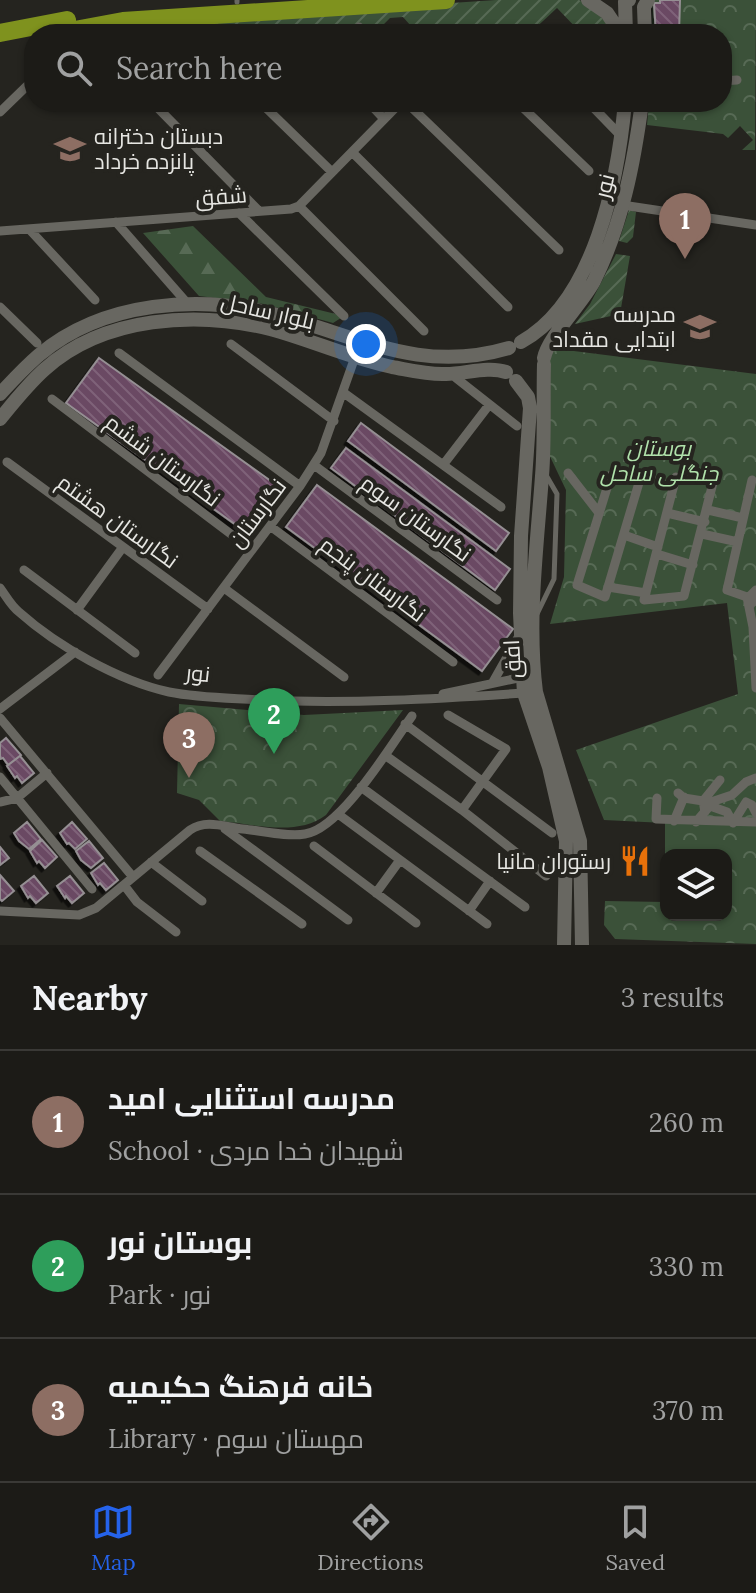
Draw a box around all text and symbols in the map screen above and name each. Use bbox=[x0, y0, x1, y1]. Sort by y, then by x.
search box bbox=[24, 24, 732, 112]
icon: search bbox=[52, 46, 96, 90]
text: Search here bbox=[116, 49, 283, 87]
place label: دبستان دخترانه پانزده خرداد bbox=[94, 122, 223, 176]
school or university icon: دبستان دخترانه پانزده خرداد bbox=[53, 132, 87, 166]
street label: نور bbox=[587, 171, 621, 203]
street label: شفق bbox=[194, 180, 248, 212]
pin: 1 bbox=[659, 193, 711, 259]
street label: بلوار ساحل bbox=[219, 287, 317, 335]
place label: مدرسه ابتدایی مقداد bbox=[552, 300, 676, 353]
school or university icon: مدرسه ابتدایی مقداد bbox=[683, 310, 717, 344]
your location bbox=[346, 324, 386, 364]
street label: نگارستان ششم bbox=[99, 408, 226, 514]
park label: بوستان جنگلی ساحل bbox=[600, 434, 719, 487]
street label: نگارستان هشتم bbox=[51, 468, 184, 576]
street label: نگارستان سوم bbox=[354, 468, 477, 569]
street label: نگارستان bbox=[222, 473, 292, 553]
street label: نگارستان پنجم bbox=[313, 530, 432, 630]
street label: افق bbox=[497, 639, 527, 679]
street label: نور bbox=[182, 658, 212, 688]
pin: 2 bbox=[248, 688, 300, 754]
pin: 3 bbox=[163, 712, 215, 778]
restaurant icon: رستوران مانیا bbox=[618, 844, 652, 878]
place label: رستوران مانیا bbox=[496, 847, 611, 875]
map controls bbox=[660, 849, 732, 921]
button: layers bbox=[660, 849, 732, 921]
text: Nearby bbox=[32, 976, 148, 1019]
text: 3 results bbox=[621, 981, 724, 1014]
text: مدرسه استثنایی امید bbox=[108, 1079, 395, 1117]
text: 1 bbox=[53, 1106, 63, 1139]
text: 260 m bbox=[649, 1106, 724, 1139]
text: School · شهیدان خدا مردی bbox=[108, 1134, 404, 1167]
text: بوستان نور bbox=[108, 1223, 252, 1261]
text: 2 bbox=[51, 1250, 65, 1283]
text: 330 m bbox=[649, 1250, 724, 1283]
text: Park · نور bbox=[108, 1278, 211, 1311]
text: خانه فرهنگ حکیمیه bbox=[108, 1367, 373, 1405]
text: 3 bbox=[51, 1394, 65, 1427]
text: 370 m bbox=[652, 1394, 724, 1427]
text: Library · مهستان سوم bbox=[108, 1422, 364, 1455]
tab: Map bbox=[91, 1500, 136, 1576]
tab: Directions bbox=[317, 1500, 424, 1576]
tab: Saved bbox=[606, 1500, 665, 1576]

